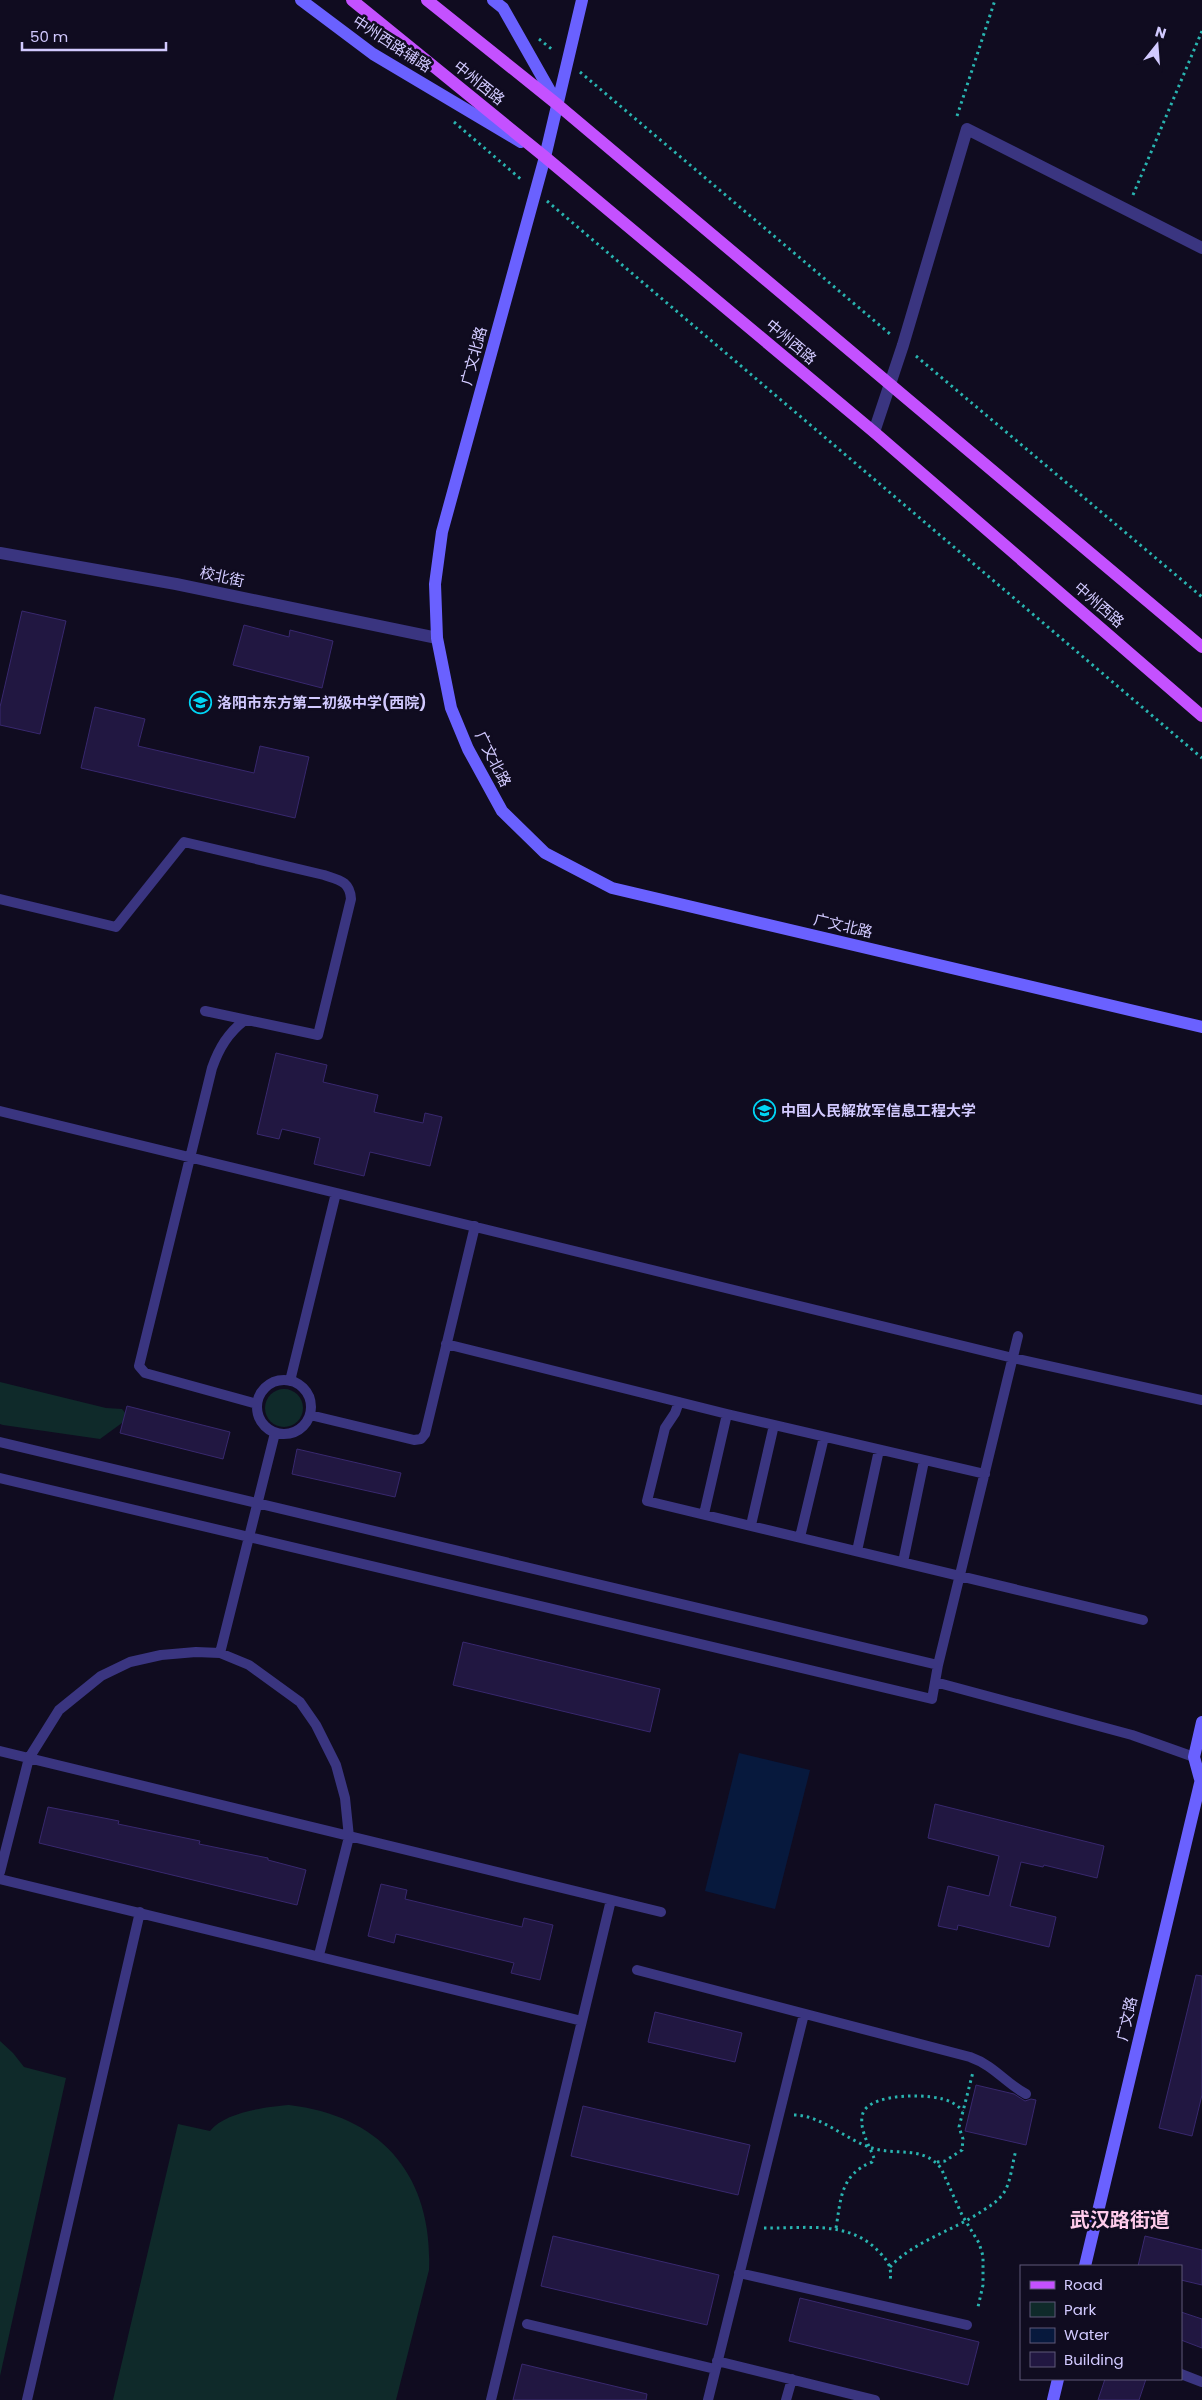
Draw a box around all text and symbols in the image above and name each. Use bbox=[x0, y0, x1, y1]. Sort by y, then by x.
street label: 中州西路辅路 bbox=[349, 10, 436, 77]
scale bar bbox=[22, 20, 166, 52]
north arrow bbox=[1132, 20, 1182, 70]
text: N bbox=[1153, 21, 1169, 44]
text: 50 m bbox=[30, 26, 68, 47]
street label: 中州西路 bbox=[449, 56, 509, 110]
street label: 中州西路 bbox=[762, 314, 821, 369]
street label: 广文北路 bbox=[456, 324, 491, 388]
street label: 校北街 bbox=[198, 562, 246, 591]
street label: 中州西路 bbox=[1070, 577, 1129, 632]
school or university icon: 洛阳市东方第二初级中学(西院) bbox=[189, 691, 213, 715]
place label: 洛阳市东方第二初级中学(西院) bbox=[217, 692, 426, 713]
street label: 广文北路 bbox=[470, 727, 516, 790]
street label: 广文北路 bbox=[812, 909, 875, 942]
school or university icon: 中国人民解放军信息工程大学 bbox=[753, 1099, 777, 1123]
place label: 中国人民解放军信息工程大学 bbox=[781, 1100, 976, 1121]
street label: 广文路 bbox=[1111, 1995, 1142, 2043]
district label: 武汉路街道 bbox=[1070, 2206, 1170, 2234]
legend bbox=[1020, 2265, 1182, 2380]
text: Road bbox=[1064, 2274, 1103, 2295]
text: Park bbox=[1064, 2299, 1096, 2320]
text: Water bbox=[1064, 2324, 1110, 2345]
text: Building bbox=[1064, 2349, 1124, 2370]

